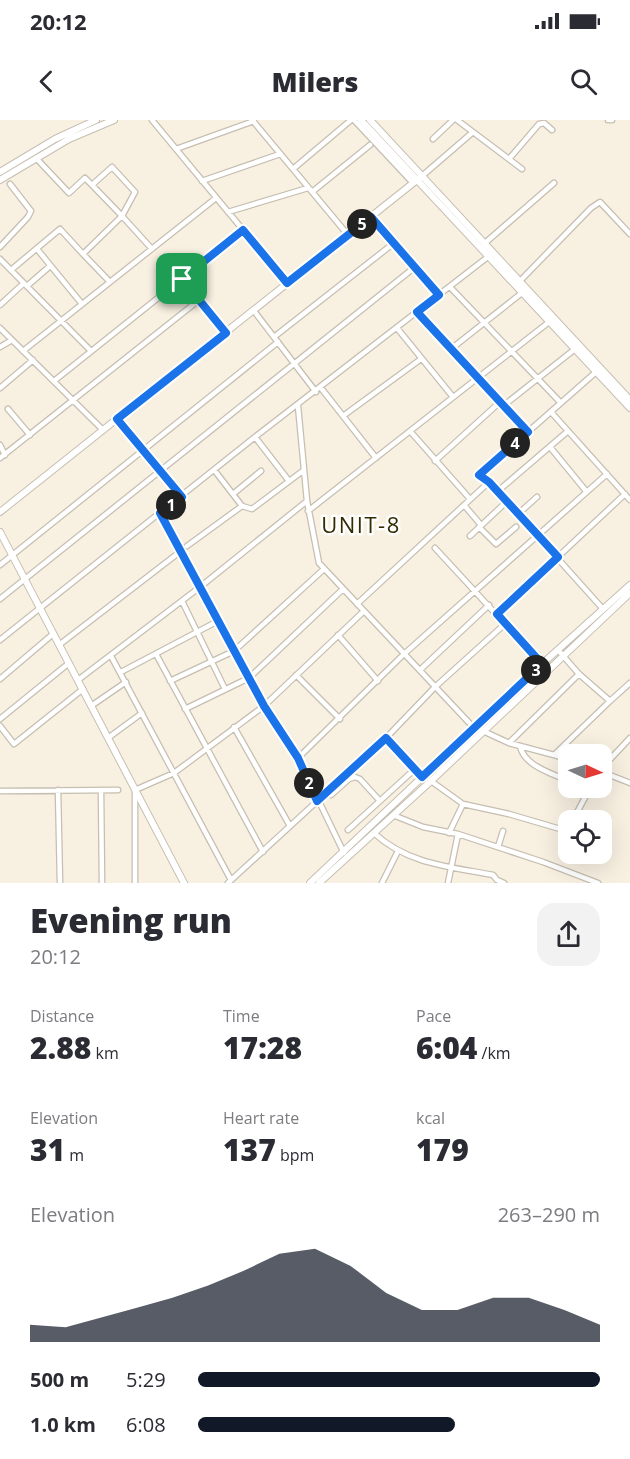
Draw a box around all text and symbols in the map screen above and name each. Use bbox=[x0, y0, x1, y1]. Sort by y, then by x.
text: 20:12 bbox=[30, 6, 87, 36]
text: Milers bbox=[272, 63, 358, 100]
icon: back bbox=[30, 65, 63, 98]
icon: search bbox=[567, 65, 600, 98]
pin: 5 bbox=[347, 209, 377, 239]
text: 5 bbox=[357, 213, 367, 235]
pin bbox=[156, 253, 207, 304]
icon: arrive bbox=[165, 262, 198, 295]
pin: 4 bbox=[500, 428, 530, 458]
text: 4 bbox=[510, 432, 520, 454]
pin: 1 bbox=[156, 490, 186, 520]
text: 1 bbox=[166, 494, 176, 516]
district label: UNIT-8 bbox=[321, 509, 401, 539]
pin: 3 bbox=[521, 655, 551, 685]
text: 3 bbox=[531, 659, 541, 681]
north arrow bbox=[558, 744, 612, 798]
map controls bbox=[558, 744, 612, 864]
pin: 2 bbox=[294, 768, 324, 798]
text: 2 bbox=[304, 772, 314, 794]
button: locate bbox=[558, 810, 612, 864]
text: Evening run bbox=[30, 898, 232, 943]
button: share bbox=[537, 903, 600, 966]
text: 20:12 bbox=[30, 943, 81, 970]
text: Distance bbox=[30, 1005, 94, 1027]
text: Time bbox=[223, 1005, 260, 1027]
text: Pace bbox=[416, 1005, 451, 1027]
text: 2.88 bbox=[30, 1027, 91, 1068]
text: 17:28 bbox=[223, 1027, 302, 1068]
text: 6:04 bbox=[416, 1027, 477, 1068]
text: km bbox=[91, 1042, 119, 1064]
text: /km bbox=[477, 1042, 511, 1064]
text: Elevation bbox=[30, 1107, 98, 1129]
text: Heart rate bbox=[223, 1107, 299, 1129]
text: kcal bbox=[416, 1107, 445, 1129]
text: 31 bbox=[30, 1129, 65, 1170]
text: 137 bbox=[223, 1129, 276, 1170]
text: 179 bbox=[416, 1129, 469, 1170]
text: m bbox=[65, 1144, 84, 1166]
text: bpm bbox=[276, 1144, 314, 1166]
text: Elevation bbox=[30, 1201, 115, 1228]
text: 263–290 m bbox=[498, 1201, 600, 1228]
text: 500 m bbox=[30, 1366, 89, 1393]
text: 5:29 bbox=[126, 1366, 166, 1393]
text: 1.0 km bbox=[30, 1411, 96, 1438]
text: 6:08 bbox=[126, 1411, 166, 1438]

